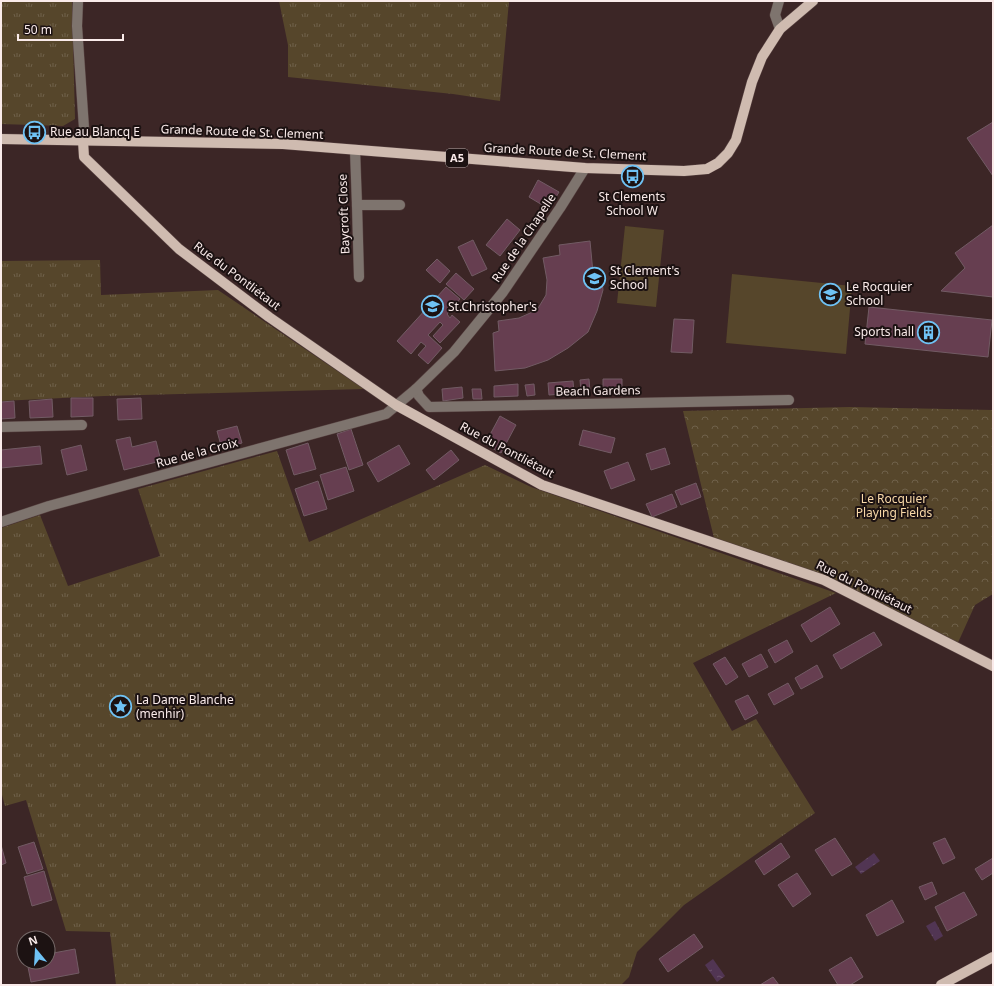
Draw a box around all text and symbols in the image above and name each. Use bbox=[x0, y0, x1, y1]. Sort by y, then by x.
scale bar bbox=[18, 16, 123, 42]
text: 50 m bbox=[24, 21, 52, 38]
bus stop icon: Rue au Blancq E bbox=[22, 119, 48, 145]
street label: Grande Route de St. Clement bbox=[160, 120, 324, 143]
place label: Rue au Blancq E bbox=[50, 123, 140, 140]
street label: Grande Route de St. Clement bbox=[483, 139, 647, 164]
road number: A5 bbox=[446, 149, 468, 167]
bus stop icon: St Clements School W bbox=[619, 163, 645, 189]
street label: Baycroft Close bbox=[334, 173, 353, 255]
place label: St Clements School W bbox=[599, 188, 666, 219]
street label: Rue de la Chapelle bbox=[488, 190, 560, 286]
street label: Rue du Pontliétaut bbox=[190, 237, 285, 314]
place label: St Clement's School bbox=[610, 262, 680, 293]
school or university icon: St Clement's School bbox=[582, 265, 608, 291]
place label: Le Rocquier School bbox=[846, 278, 912, 309]
school or university icon: Le Rocquier School bbox=[818, 281, 844, 307]
school or university icon: St.Christopher's bbox=[420, 294, 446, 320]
place label: St.Christopher's bbox=[448, 298, 537, 315]
building icon: Sports hall bbox=[916, 319, 942, 345]
place label: Sports hall bbox=[854, 323, 914, 340]
street label: Beach Gardens bbox=[555, 381, 641, 400]
street label: Rue du Pontliétaut bbox=[457, 417, 558, 482]
street label: Rue de la Croix bbox=[154, 433, 240, 472]
park label: Le Rocquier Playing Fields bbox=[856, 490, 933, 521]
street label: Rue du Pontliétaut bbox=[813, 556, 916, 617]
place label: La Dame Blanche (menhir) bbox=[136, 691, 234, 722]
place icon: La Dame Blanche (menhir) bbox=[107, 694, 133, 720]
north arrow bbox=[16, 930, 56, 970]
text: N bbox=[26, 931, 39, 949]

